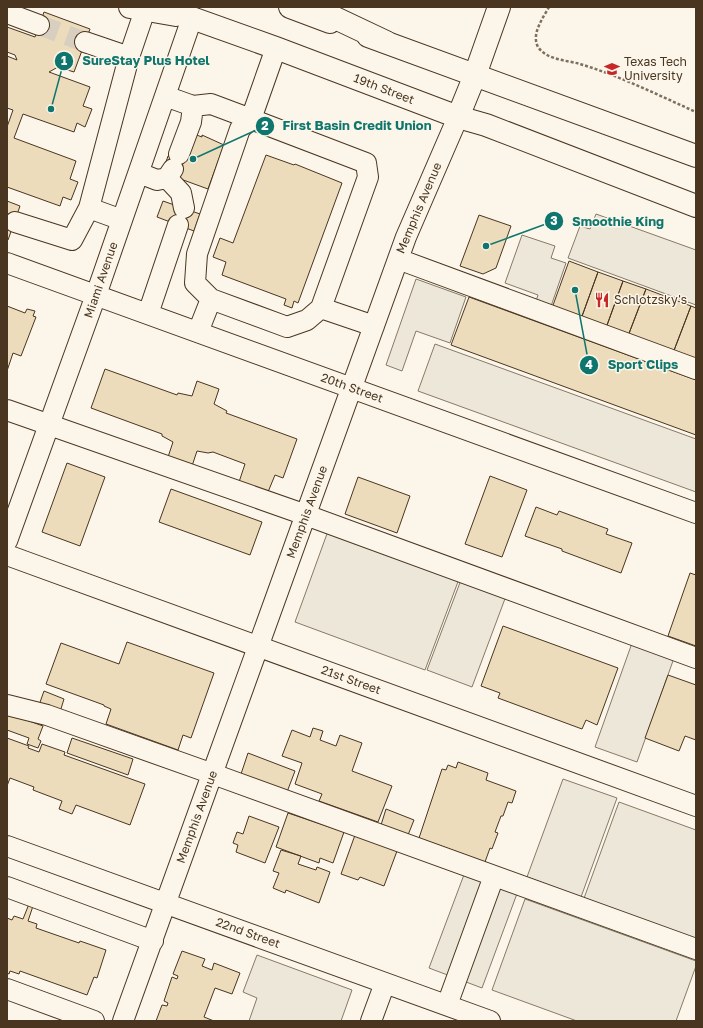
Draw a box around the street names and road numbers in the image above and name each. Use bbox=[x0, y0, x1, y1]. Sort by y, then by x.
street label: 19th Street bbox=[352, 70, 417, 107]
street label: Memphis Avenue bbox=[393, 160, 445, 256]
street label: Miami Avenue bbox=[80, 240, 121, 320]
street label: 20th Street bbox=[319, 369, 386, 406]
street label: Memphis Avenue bbox=[283, 463, 330, 560]
street label: 21st Street bbox=[319, 662, 383, 697]
street label: Memphis Avenue bbox=[173, 768, 220, 865]
street label: 22nd Street bbox=[214, 914, 282, 951]

